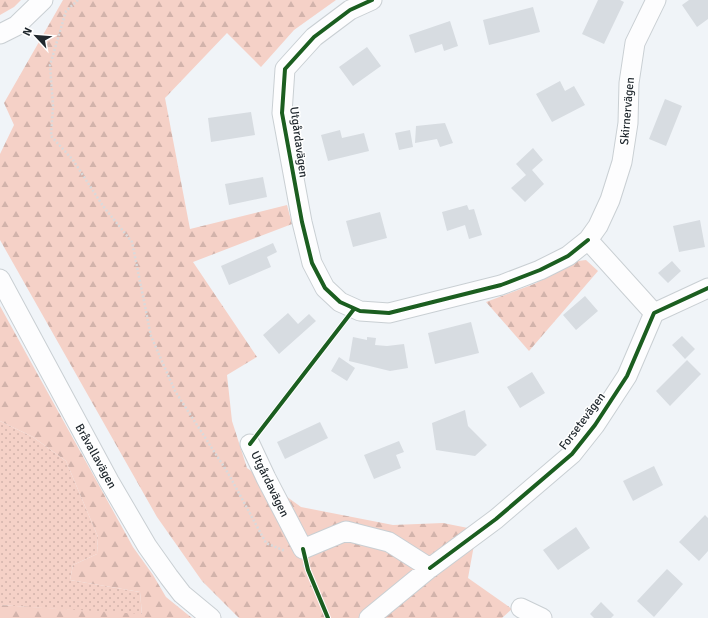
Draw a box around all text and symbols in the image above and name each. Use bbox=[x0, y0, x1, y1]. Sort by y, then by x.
north arrow bbox=[16, 16, 56, 56]
text: N bbox=[20, 26, 35, 38]
street label: Skirnervägen bbox=[617, 77, 638, 146]
street label: Utgårdavägen bbox=[286, 106, 311, 179]
street label: Forsetevägen bbox=[556, 390, 609, 453]
street label: Bråvallavägen bbox=[72, 421, 120, 491]
street label: Utgårdavägen bbox=[247, 449, 292, 520]

